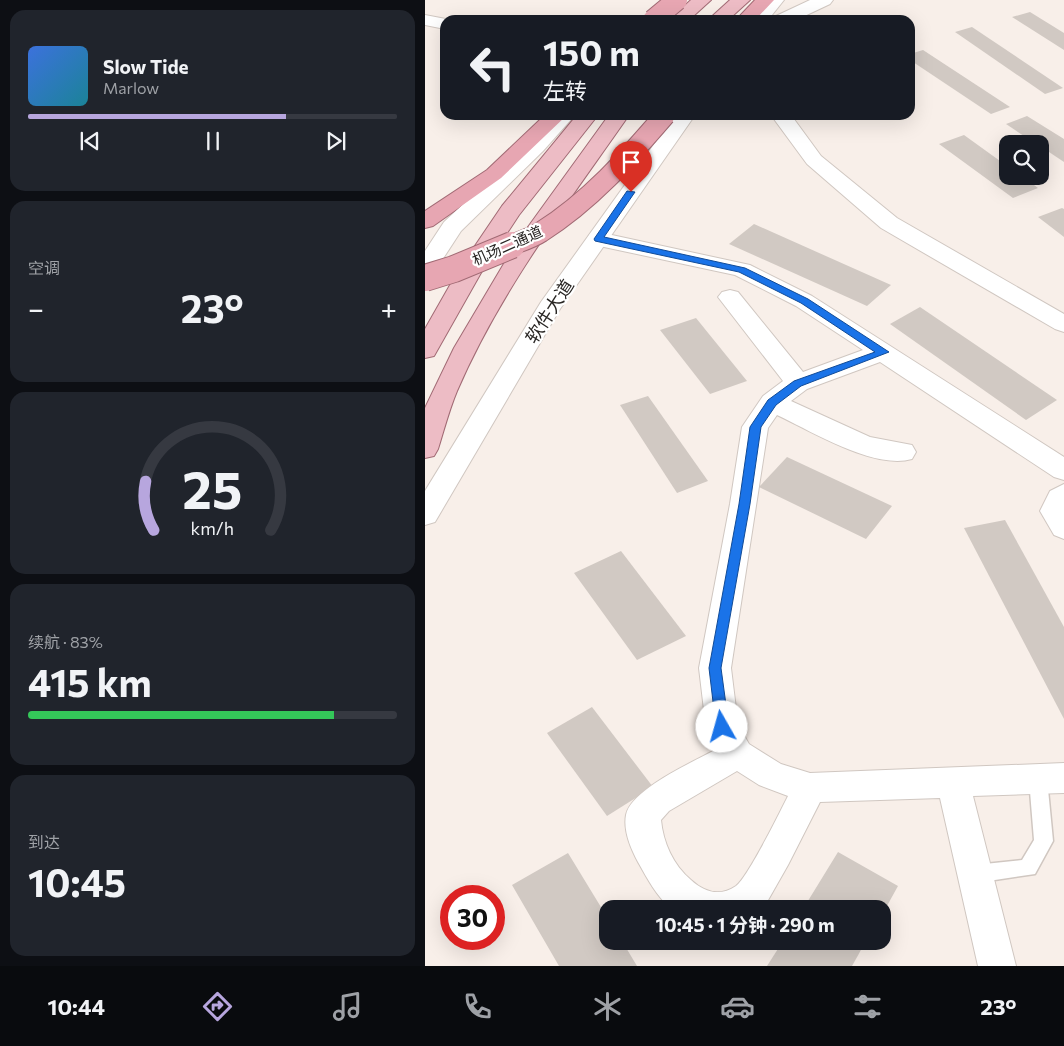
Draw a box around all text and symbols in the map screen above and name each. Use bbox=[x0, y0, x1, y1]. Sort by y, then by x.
text: 150 m bbox=[543, 30, 640, 73]
icon: left bbox=[460, 35, 525, 100]
text: Slow Tide bbox=[103, 55, 189, 78]
text: 左转 bbox=[543, 77, 587, 104]
text: Marlow bbox=[103, 78, 159, 97]
icon: previous bbox=[76, 127, 104, 155]
icon: pause bbox=[199, 127, 227, 155]
icon: next bbox=[322, 127, 350, 155]
map controls bbox=[999, 135, 1049, 185]
button: search bbox=[999, 135, 1049, 185]
pin bbox=[610, 141, 652, 192]
icon: arrive bbox=[617, 148, 645, 176]
street label: 机场二通道 bbox=[469, 222, 545, 268]
text: 空调 bbox=[28, 258, 60, 277]
street label: 软件大道 bbox=[520, 275, 578, 347]
text: 23° bbox=[181, 284, 244, 331]
text: − bbox=[28, 291, 44, 325]
text: + bbox=[381, 291, 397, 325]
text: 25 bbox=[183, 456, 242, 520]
text: km/h bbox=[191, 517, 234, 539]
text: 续航 · 83% bbox=[28, 632, 103, 651]
text: 415 km bbox=[28, 658, 152, 705]
position arrow bbox=[695, 700, 747, 752]
text: 到达 bbox=[28, 832, 60, 851]
text: 10:45 bbox=[28, 858, 126, 905]
speed limit sign: 30 bbox=[440, 885, 505, 950]
text: 10:45 · 1 分钟 · 290 m bbox=[655, 913, 835, 936]
icon: directions bbox=[200, 989, 235, 1024]
icon: music bbox=[330, 989, 365, 1024]
icon: phone bbox=[460, 989, 495, 1024]
icon: climate bbox=[590, 989, 625, 1024]
icon: car bbox=[720, 989, 755, 1024]
icon: filters bbox=[850, 989, 885, 1024]
text: 10:44 bbox=[48, 993, 105, 1020]
text: 23° bbox=[980, 993, 1016, 1020]

